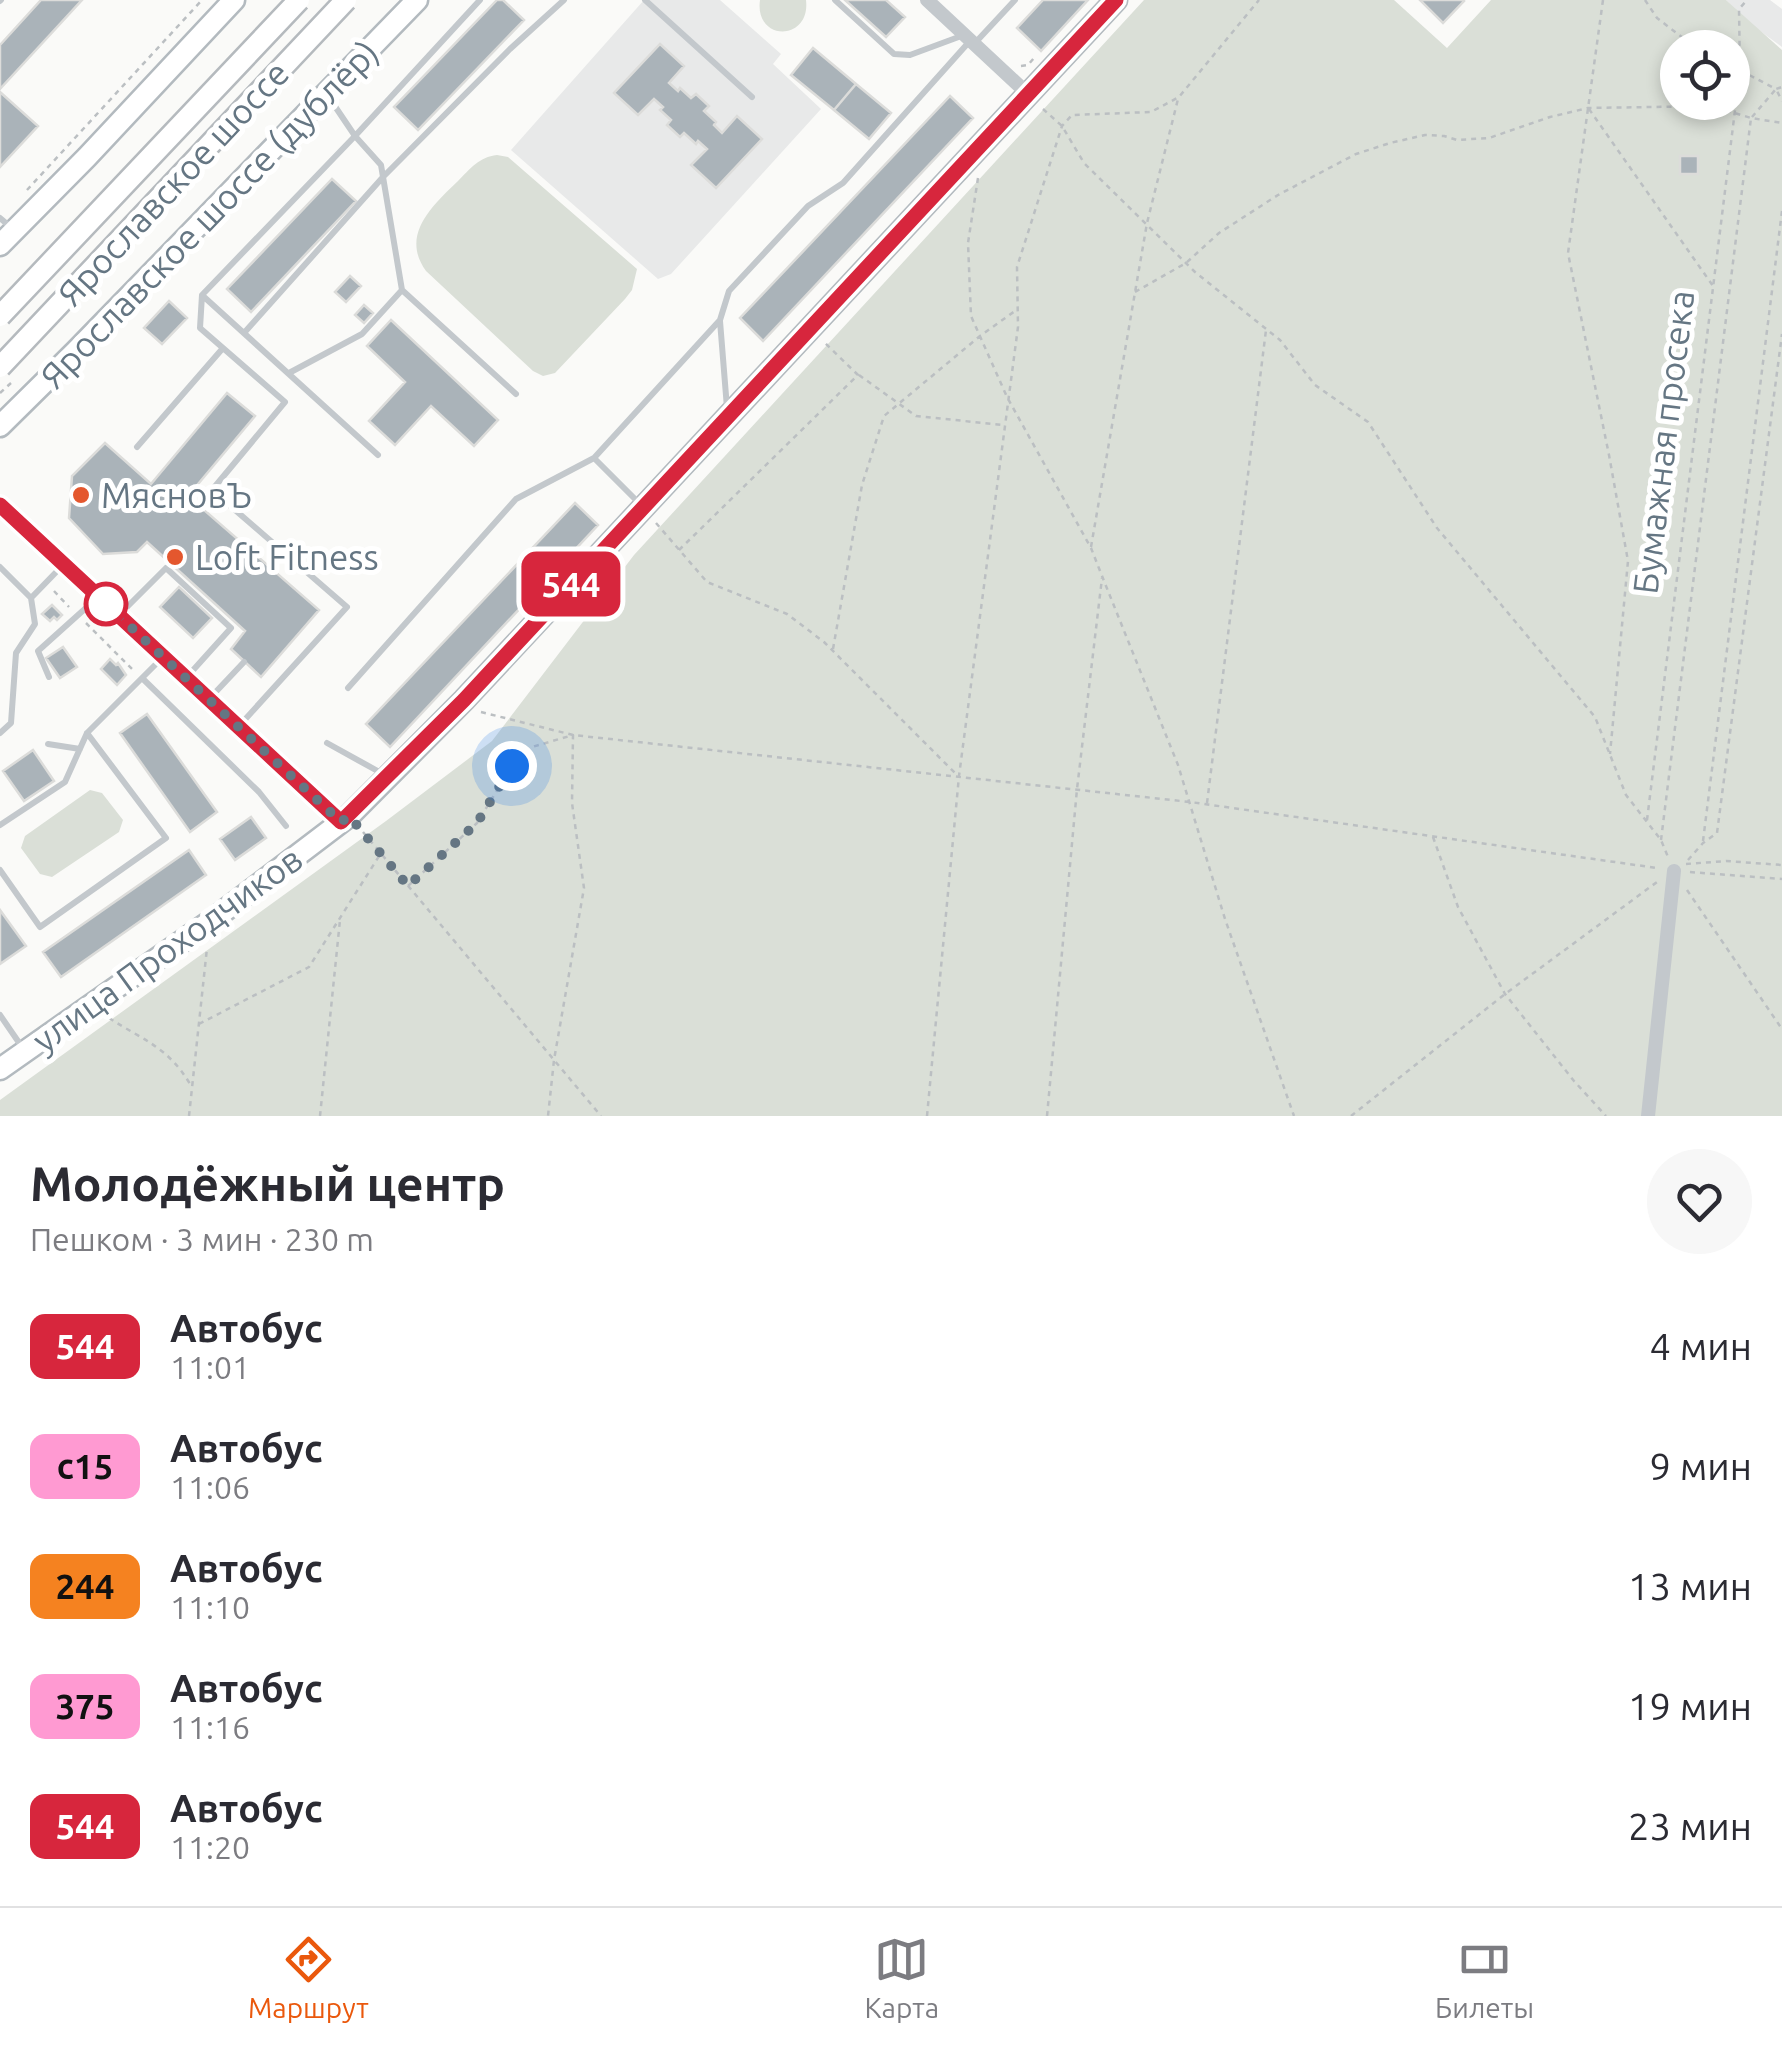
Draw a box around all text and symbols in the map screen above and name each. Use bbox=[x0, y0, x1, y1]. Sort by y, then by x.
map controls bbox=[1660, 30, 1750, 120]
button: locate bbox=[1660, 30, 1750, 120]
street label: Ярославское шоссе (дублёр) bbox=[32, 32, 386, 396]
street label: Ярославское шоссе bbox=[49, 53, 297, 313]
street label: Бумажная просека bbox=[1625, 288, 1701, 596]
place label: МясновЪ bbox=[101, 475, 252, 515]
marker: МясновЪ bbox=[70, 484, 92, 506]
place label: Loft Fitness bbox=[195, 537, 379, 577]
marker: Loft Fitness bbox=[164, 546, 186, 568]
line badge: 544 bbox=[514, 552, 628, 616]
text: 544 bbox=[541, 564, 601, 604]
unlabelled marker bbox=[85, 583, 127, 625]
your location bbox=[487, 741, 537, 791]
street label: улица Проходчиков bbox=[25, 838, 309, 1060]
button: heart bbox=[1647, 1149, 1752, 1254]
text: Молодёжный центр bbox=[30, 1156, 505, 1210]
text: Пешком · 3 мин · 230 m bbox=[30, 1221, 374, 1257]
text: Автобус bbox=[170, 1307, 323, 1349]
text: 4 мин bbox=[1650, 1325, 1752, 1367]
text: 544 bbox=[55, 1326, 115, 1366]
text: 11:01 bbox=[170, 1349, 250, 1385]
text: Автобус bbox=[170, 1427, 323, 1469]
text: 9 мин bbox=[1650, 1445, 1752, 1487]
text: с15 bbox=[57, 1446, 113, 1486]
text: 11:06 bbox=[170, 1469, 250, 1505]
text: Автобус bbox=[170, 1547, 323, 1589]
text: 13 мин bbox=[1628, 1565, 1752, 1607]
text: 244 bbox=[55, 1566, 115, 1606]
text: 11:10 bbox=[170, 1589, 250, 1625]
text: Автобус bbox=[170, 1667, 323, 1709]
text: 19 мин bbox=[1628, 1685, 1752, 1727]
text: 375 bbox=[55, 1686, 115, 1726]
text: 11:16 bbox=[170, 1709, 250, 1745]
text: Автобус bbox=[170, 1787, 323, 1829]
text: 23 мин bbox=[1628, 1805, 1752, 1847]
text: 544 bbox=[55, 1806, 115, 1846]
text: 11:20 bbox=[170, 1829, 250, 1865]
tab: Маршрут bbox=[248, 1932, 369, 2023]
tab: Карта bbox=[865, 1932, 939, 2023]
tab: Билеты bbox=[1435, 1932, 1534, 2023]

